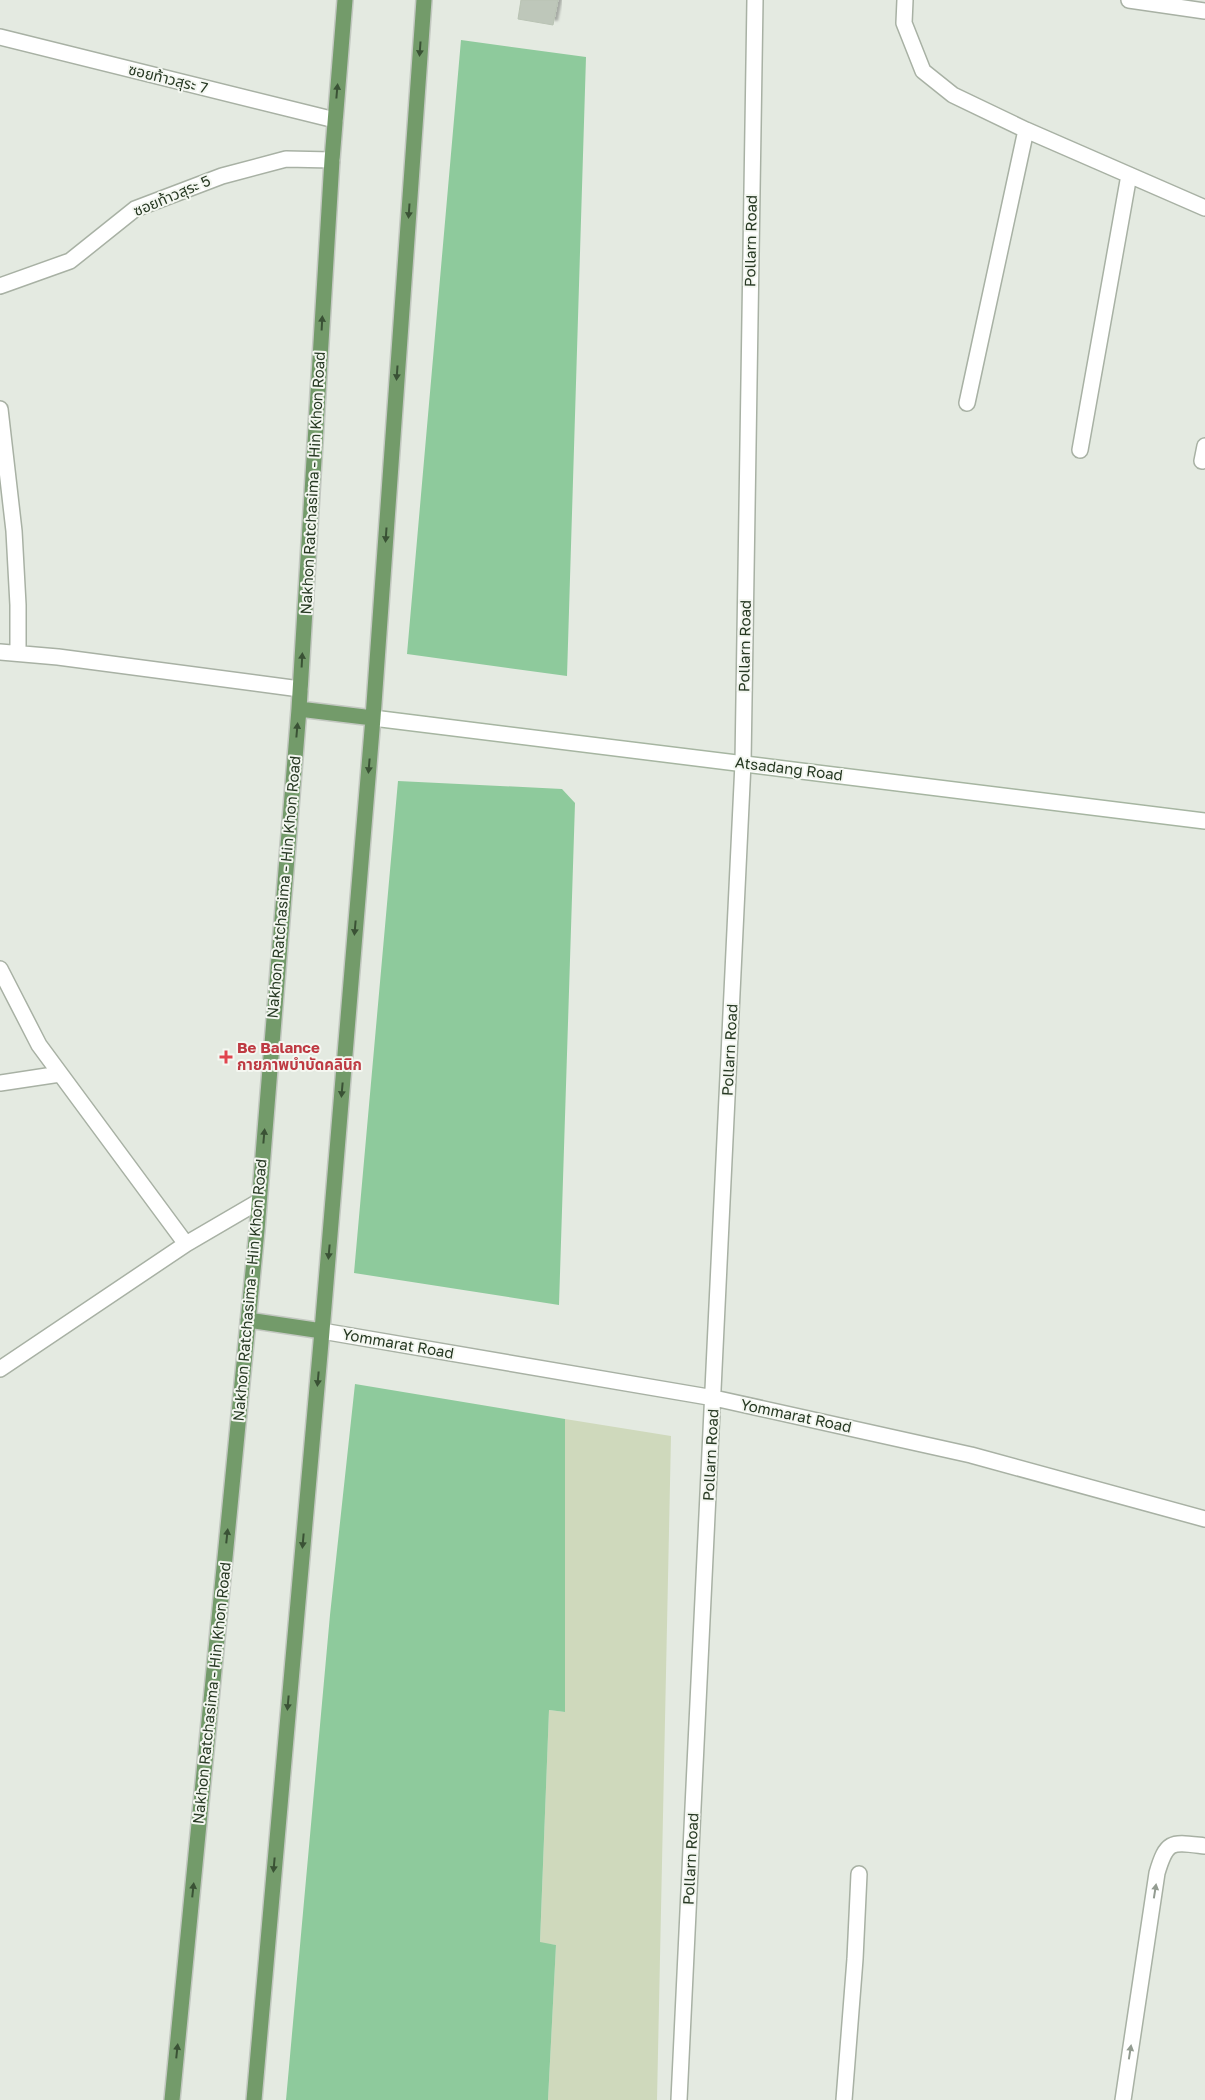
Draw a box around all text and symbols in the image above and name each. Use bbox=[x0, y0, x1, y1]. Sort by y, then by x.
one-way arrow bbox=[416, 41, 424, 57]
street label: ซอยท้าวสุระ 7 bbox=[126, 59, 210, 98]
one-way arrow bbox=[334, 83, 342, 99]
street label: ซอยท้าวสุระ 5 bbox=[130, 171, 213, 220]
street label: Pollarn Road bbox=[740, 195, 760, 287]
one-way arrow bbox=[404, 203, 412, 219]
one-way arrow bbox=[319, 315, 327, 331]
street label: Nakhon Ratchasima - Hin Khon Road bbox=[296, 351, 328, 615]
one-way arrow bbox=[393, 365, 401, 381]
one-way arrow bbox=[381, 527, 389, 543]
street label: Pollarn Road bbox=[734, 600, 754, 692]
one-way arrow bbox=[298, 652, 306, 668]
one-way arrow bbox=[294, 722, 302, 738]
street label: Atsadang Road bbox=[734, 752, 844, 784]
street label: Nakhon Ratchasima - Hin Khon Road bbox=[263, 755, 303, 1019]
one-way arrow bbox=[365, 759, 373, 775]
one-way arrow bbox=[351, 921, 359, 937]
street label: Pollarn Road bbox=[718, 1003, 740, 1097]
place label: Be Balance กายภาพบำบัดคลินิก bbox=[237, 1038, 362, 1073]
marker: Be Balance กายภาพบำบัดคลินิก bbox=[219, 1050, 233, 1064]
one-way arrow bbox=[338, 1083, 346, 1099]
one-way arrow bbox=[260, 1128, 268, 1144]
street label: Nakhon Ratchasima - Hin Khon Road bbox=[229, 1158, 269, 1422]
one-way arrow bbox=[324, 1245, 332, 1261]
street label: Yommarat Road bbox=[341, 1324, 455, 1362]
one-way arrow bbox=[314, 1372, 322, 1388]
street label: Yommarat Road bbox=[739, 1394, 853, 1436]
street label: Pollarn Road bbox=[699, 1408, 721, 1502]
one-way arrow bbox=[223, 1528, 231, 1544]
one-way arrow bbox=[299, 1533, 307, 1549]
street label: Nakhon Ratchasima - Hin Khon Road bbox=[188, 1561, 234, 1825]
one-way arrow bbox=[284, 1695, 292, 1711]
street label: Pollarn Road bbox=[679, 1812, 701, 1906]
one-way arrow bbox=[270, 1857, 278, 1873]
one-way arrow bbox=[189, 1881, 197, 1897]
one-way arrow bbox=[1151, 1883, 1159, 1899]
one-way arrow bbox=[173, 2043, 181, 2059]
one-way arrow bbox=[1126, 2043, 1134, 2059]

